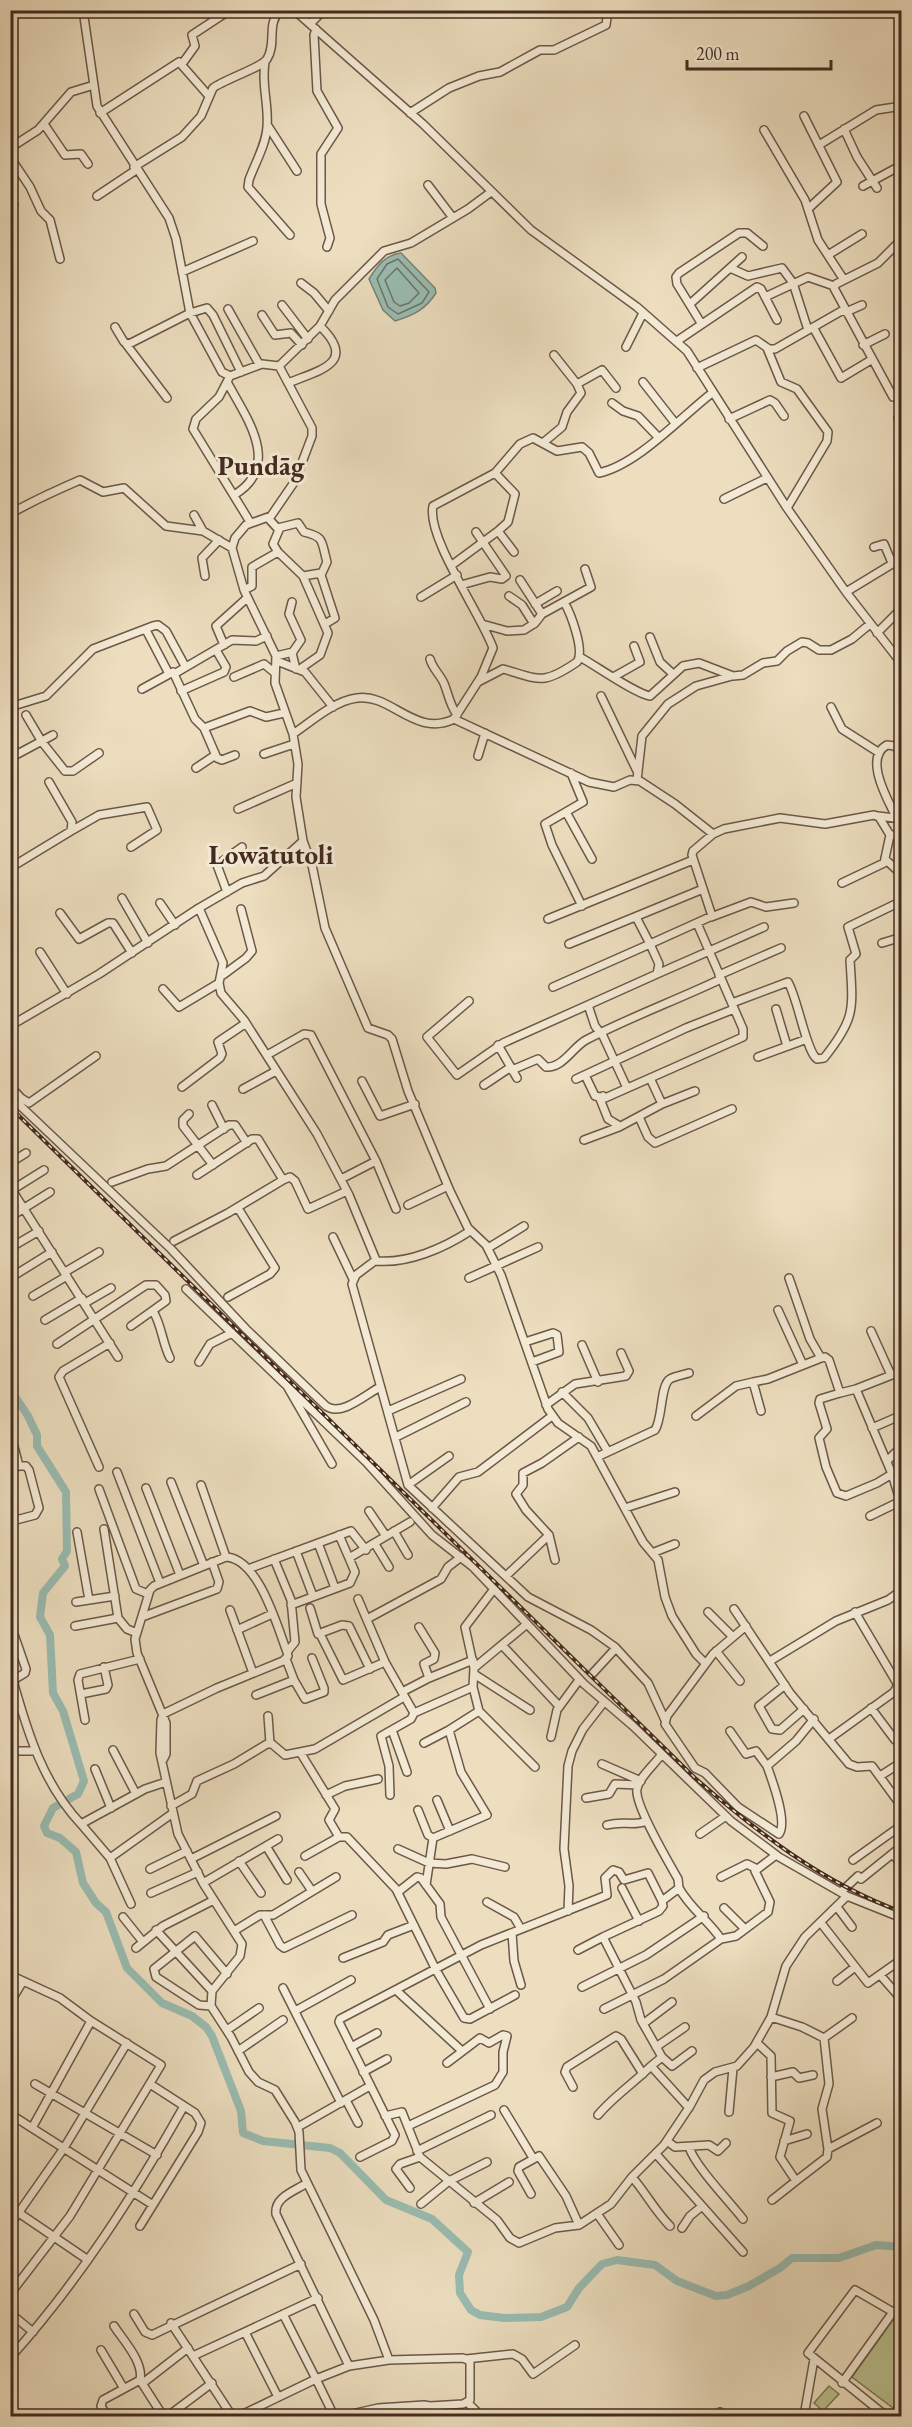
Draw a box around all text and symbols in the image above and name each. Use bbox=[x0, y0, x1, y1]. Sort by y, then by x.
scale bar bbox=[687, 33, 831, 71]
text: 200 m bbox=[696, 42, 740, 65]
district label: Pundāg bbox=[218, 448, 305, 483]
district label: Lowātutoli bbox=[209, 837, 333, 872]

